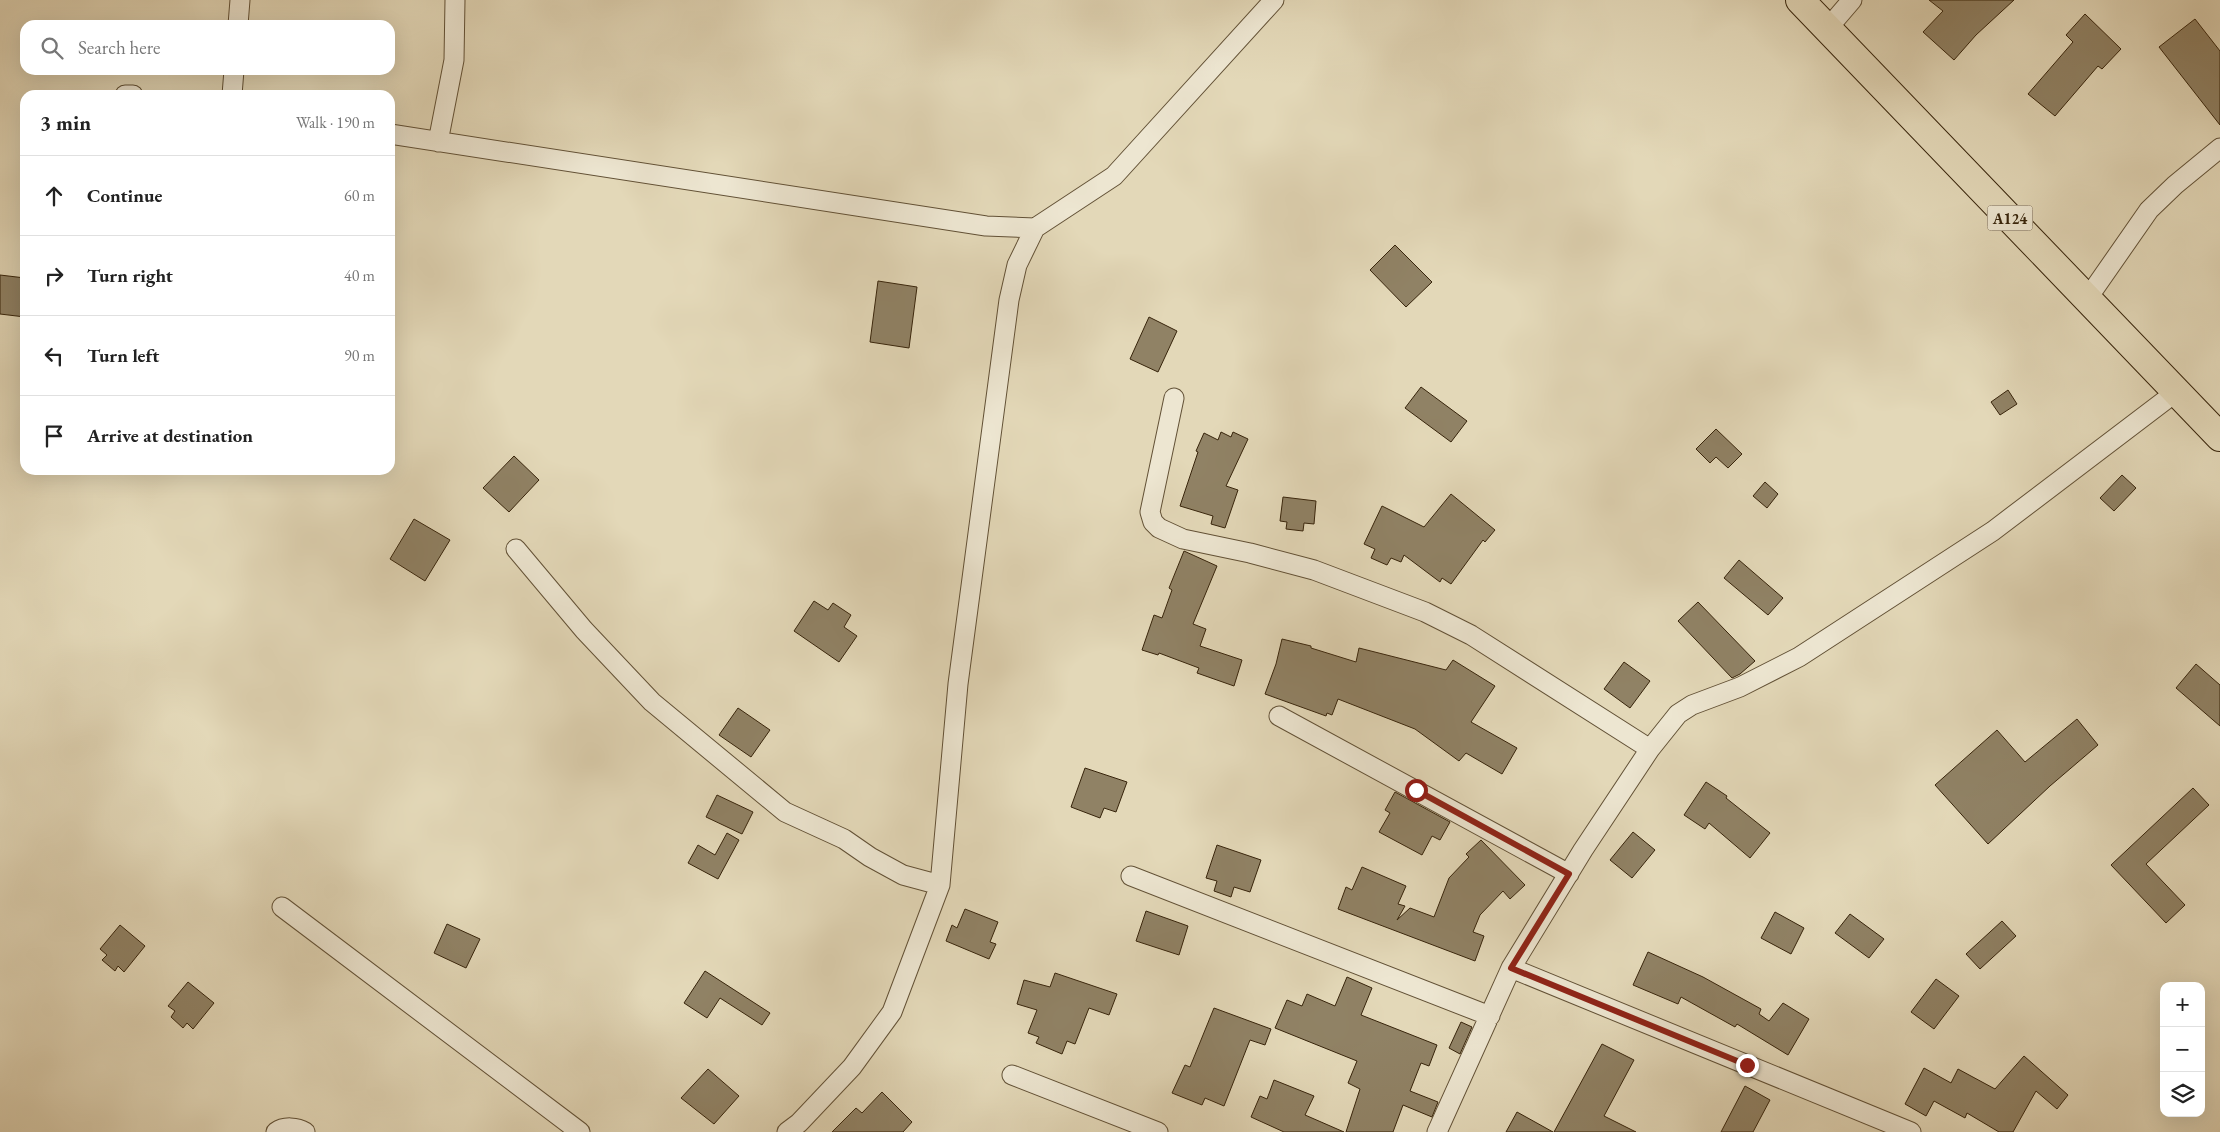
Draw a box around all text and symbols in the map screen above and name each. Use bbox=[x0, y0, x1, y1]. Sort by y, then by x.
search box bbox=[20, 20, 395, 75]
icon: search bbox=[38, 34, 66, 62]
text: Search here bbox=[78, 35, 160, 60]
text: 3 min bbox=[40, 109, 91, 136]
text: Walk · 190 m bbox=[296, 112, 375, 133]
icon: ahead bbox=[40, 182, 68, 210]
text: Continue bbox=[87, 183, 162, 208]
text: 60 m bbox=[344, 185, 375, 206]
road number: A124 bbox=[1988, 206, 2032, 230]
icon: right bbox=[40, 262, 68, 290]
text: Turn right bbox=[87, 263, 173, 288]
text: 40 m bbox=[344, 265, 375, 286]
icon: left bbox=[40, 342, 68, 370]
text: Turn left bbox=[87, 343, 159, 368]
text: 90 m bbox=[344, 345, 375, 366]
icon: arrive bbox=[40, 422, 68, 450]
text: Arrive at destination bbox=[87, 423, 253, 448]
route start bbox=[1405, 779, 1428, 802]
map controls bbox=[2160, 982, 2205, 1117]
button: + bbox=[2160, 982, 2205, 1027]
button: − bbox=[2160, 1027, 2205, 1072]
route end bbox=[1736, 1054, 1759, 1077]
button: layers bbox=[2160, 1072, 2205, 1117]

